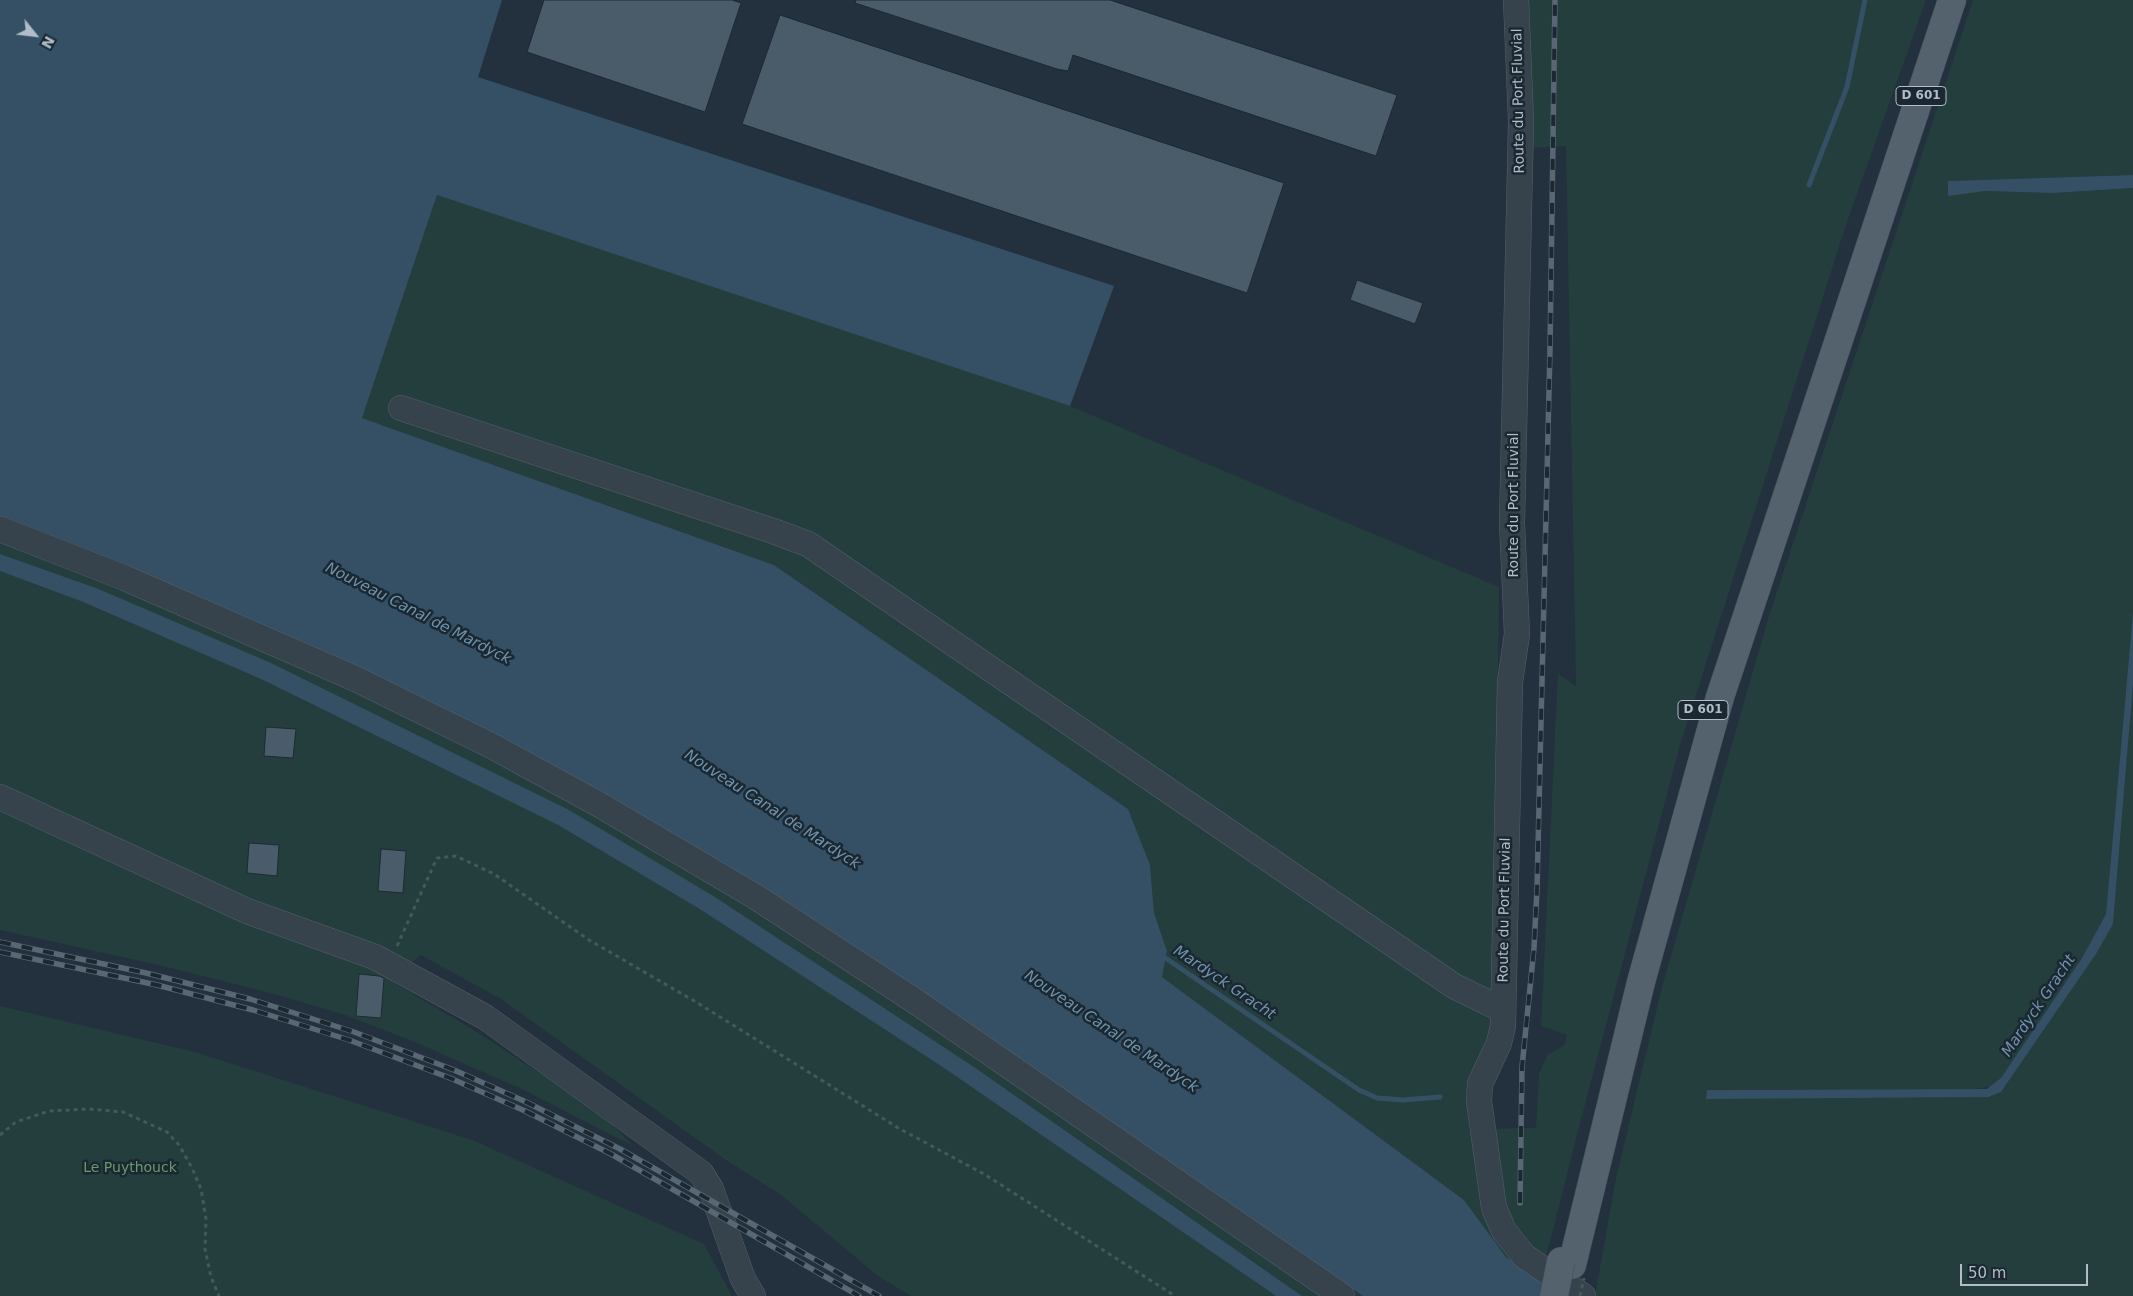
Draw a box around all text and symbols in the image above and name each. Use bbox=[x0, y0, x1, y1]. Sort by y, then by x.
north arrow bbox=[10, 10, 60, 60]
street label: Route du Port Fluvial bbox=[1509, 28, 1529, 174]
text: N bbox=[38, 33, 58, 51]
road number: D 601 bbox=[1896, 86, 1946, 105]
street label: Route du Port Fluvial bbox=[1506, 433, 1522, 577]
water label: Nouveau Canal de Mardyck bbox=[322, 559, 514, 669]
road number: D 601 bbox=[1678, 700, 1728, 720]
water label: Nouveau Canal de Mardyck bbox=[681, 746, 863, 874]
street label: Route du Port Fluvial bbox=[1495, 837, 1515, 983]
water label: Mardyck Gracht bbox=[1170, 942, 1278, 1024]
water label: Mardyck Gracht bbox=[1998, 952, 2080, 1060]
water label: Nouveau Canal de Mardyck bbox=[1021, 967, 1201, 1097]
park label: Le Puythouck bbox=[83, 1160, 177, 1176]
scale bar bbox=[1963, 1254, 2090, 1286]
text: 50 m bbox=[1968, 1264, 2006, 1282]

